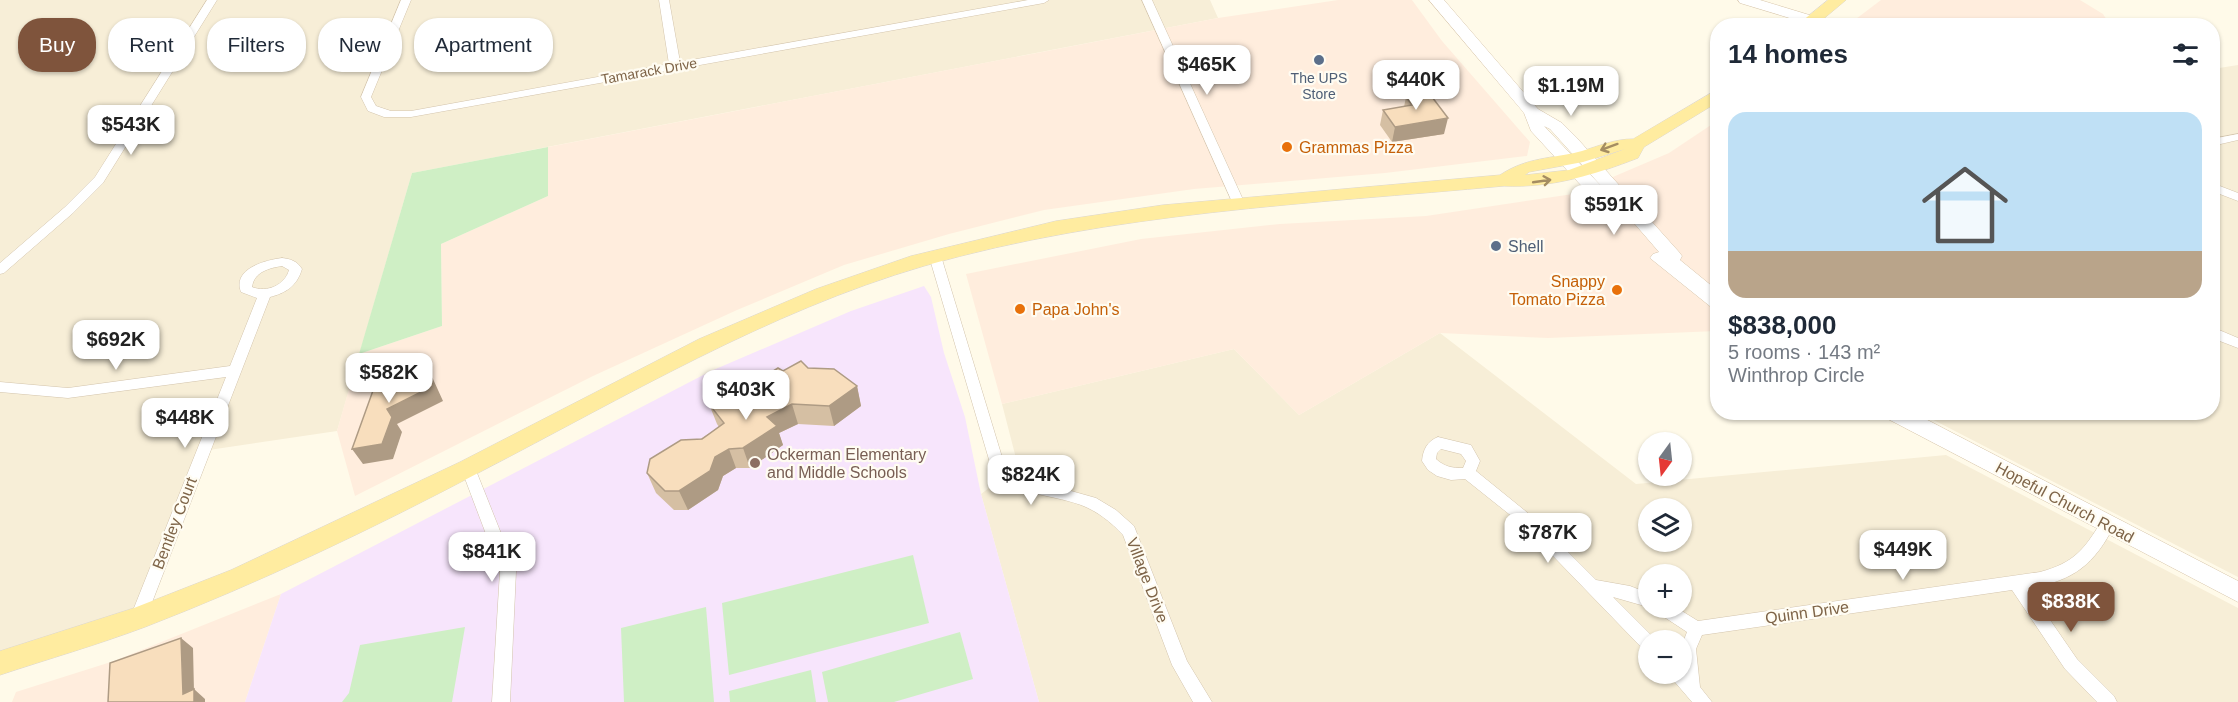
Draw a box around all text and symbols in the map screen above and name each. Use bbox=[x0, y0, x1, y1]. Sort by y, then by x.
chip: Buy bbox=[18, 18, 96, 72]
chip: Rent bbox=[108, 18, 195, 72]
chip: Filters bbox=[207, 18, 306, 72]
chip: New bbox=[318, 18, 402, 72]
chip: Apartment bbox=[414, 18, 553, 72]
icon: filters bbox=[2169, 38, 2202, 71]
text: 14 homes bbox=[1728, 39, 1848, 69]
pin: $465K bbox=[1165, 45, 1249, 96]
text: $465K bbox=[1178, 53, 1236, 75]
marker: The UPS Store bbox=[1312, 53, 1326, 67]
street label: Tamarack Drive bbox=[600, 55, 698, 87]
pin: $440K bbox=[1374, 60, 1458, 111]
pin: $1.19M bbox=[1522, 66, 1620, 117]
text: $440K bbox=[1387, 68, 1445, 90]
place label: The UPS Store bbox=[1291, 70, 1347, 102]
text: $1.19M bbox=[1538, 74, 1604, 96]
pin: $543K bbox=[89, 105, 173, 156]
text: $543K bbox=[102, 113, 160, 135]
place label: Grammas Pizza bbox=[1299, 139, 1413, 156]
marker: Grammas Pizza bbox=[1280, 140, 1294, 154]
one-way arrow bbox=[1600, 143, 1619, 154]
icon: home bbox=[1911, 151, 2019, 259]
one-way arrow bbox=[1531, 175, 1551, 186]
pin: $591K bbox=[1572, 185, 1656, 236]
text: $591K bbox=[1585, 193, 1643, 215]
place label: Shell bbox=[1508, 238, 1544, 255]
marker: Shell bbox=[1489, 239, 1503, 253]
place label: Snappy Tomato Pizza bbox=[1509, 273, 1605, 308]
marker: Snappy Tomato Pizza bbox=[1610, 283, 1624, 297]
place label: Papa John's bbox=[1032, 301, 1120, 318]
marker: Papa John's bbox=[1013, 302, 1027, 316]
text: $838,000 bbox=[1728, 310, 1836, 340]
pin: $692K bbox=[74, 320, 158, 371]
text: $692K bbox=[87, 328, 145, 350]
text: 5 rooms · 143 m² bbox=[1728, 341, 1880, 363]
pin: $582K bbox=[347, 353, 431, 404]
text: $582K bbox=[360, 361, 418, 383]
text: Winthrop Circle bbox=[1728, 364, 1865, 386]
pin: $403K bbox=[704, 370, 788, 421]
text: $403K bbox=[717, 378, 775, 400]
pin: $448K bbox=[143, 398, 227, 449]
text: $448K bbox=[156, 406, 214, 428]
north arrow bbox=[1638, 432, 1692, 486]
map controls bbox=[1638, 432, 1692, 684]
place label: Ockerman Elementary and Middle Schools bbox=[767, 446, 926, 481]
pin: $824K bbox=[989, 455, 1073, 506]
marker: Ockerman Elementary and Middle Schools bbox=[748, 456, 762, 470]
street label: Hopeful Church Road bbox=[1993, 459, 2137, 546]
text: $824K bbox=[1002, 463, 1060, 485]
street label: Bentley Court bbox=[149, 474, 200, 571]
button: layers bbox=[1638, 498, 1692, 552]
pin: $787K bbox=[1506, 513, 1590, 564]
text: $787K bbox=[1519, 521, 1577, 543]
pin: $449K bbox=[1861, 530, 1945, 581]
pin: $841K bbox=[450, 532, 534, 583]
street label: Village Drive bbox=[1124, 535, 1172, 625]
text: $449K bbox=[1874, 538, 1932, 560]
text: $841K bbox=[463, 540, 521, 562]
button: + bbox=[1638, 564, 1692, 618]
pin: $838K bbox=[2029, 582, 2113, 633]
text: $838K bbox=[2042, 590, 2100, 612]
street label: Quinn Drive bbox=[1764, 598, 1850, 627]
button: − bbox=[1638, 630, 1692, 684]

